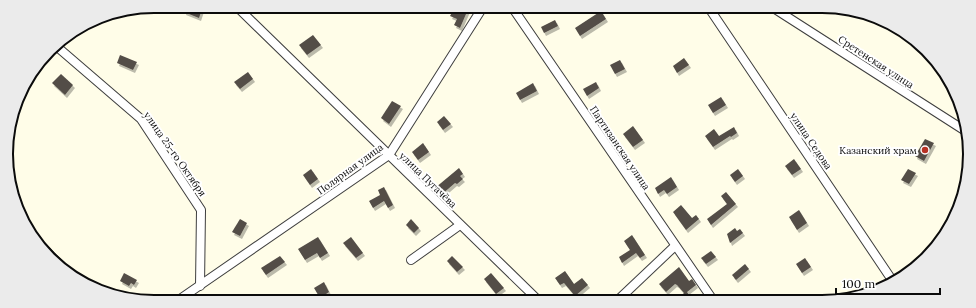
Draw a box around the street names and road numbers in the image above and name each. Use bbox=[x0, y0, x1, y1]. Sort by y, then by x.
street label: Сретенская улица bbox=[836, 33, 916, 91]
street label: Партизанская улица bbox=[587, 104, 653, 192]
street label: улица 25-го Октября bbox=[141, 109, 209, 199]
street label: улица Седова bbox=[787, 110, 835, 172]
street label: Полярная улица bbox=[314, 141, 386, 197]
street label: улица Пугачёва bbox=[396, 149, 460, 211]

